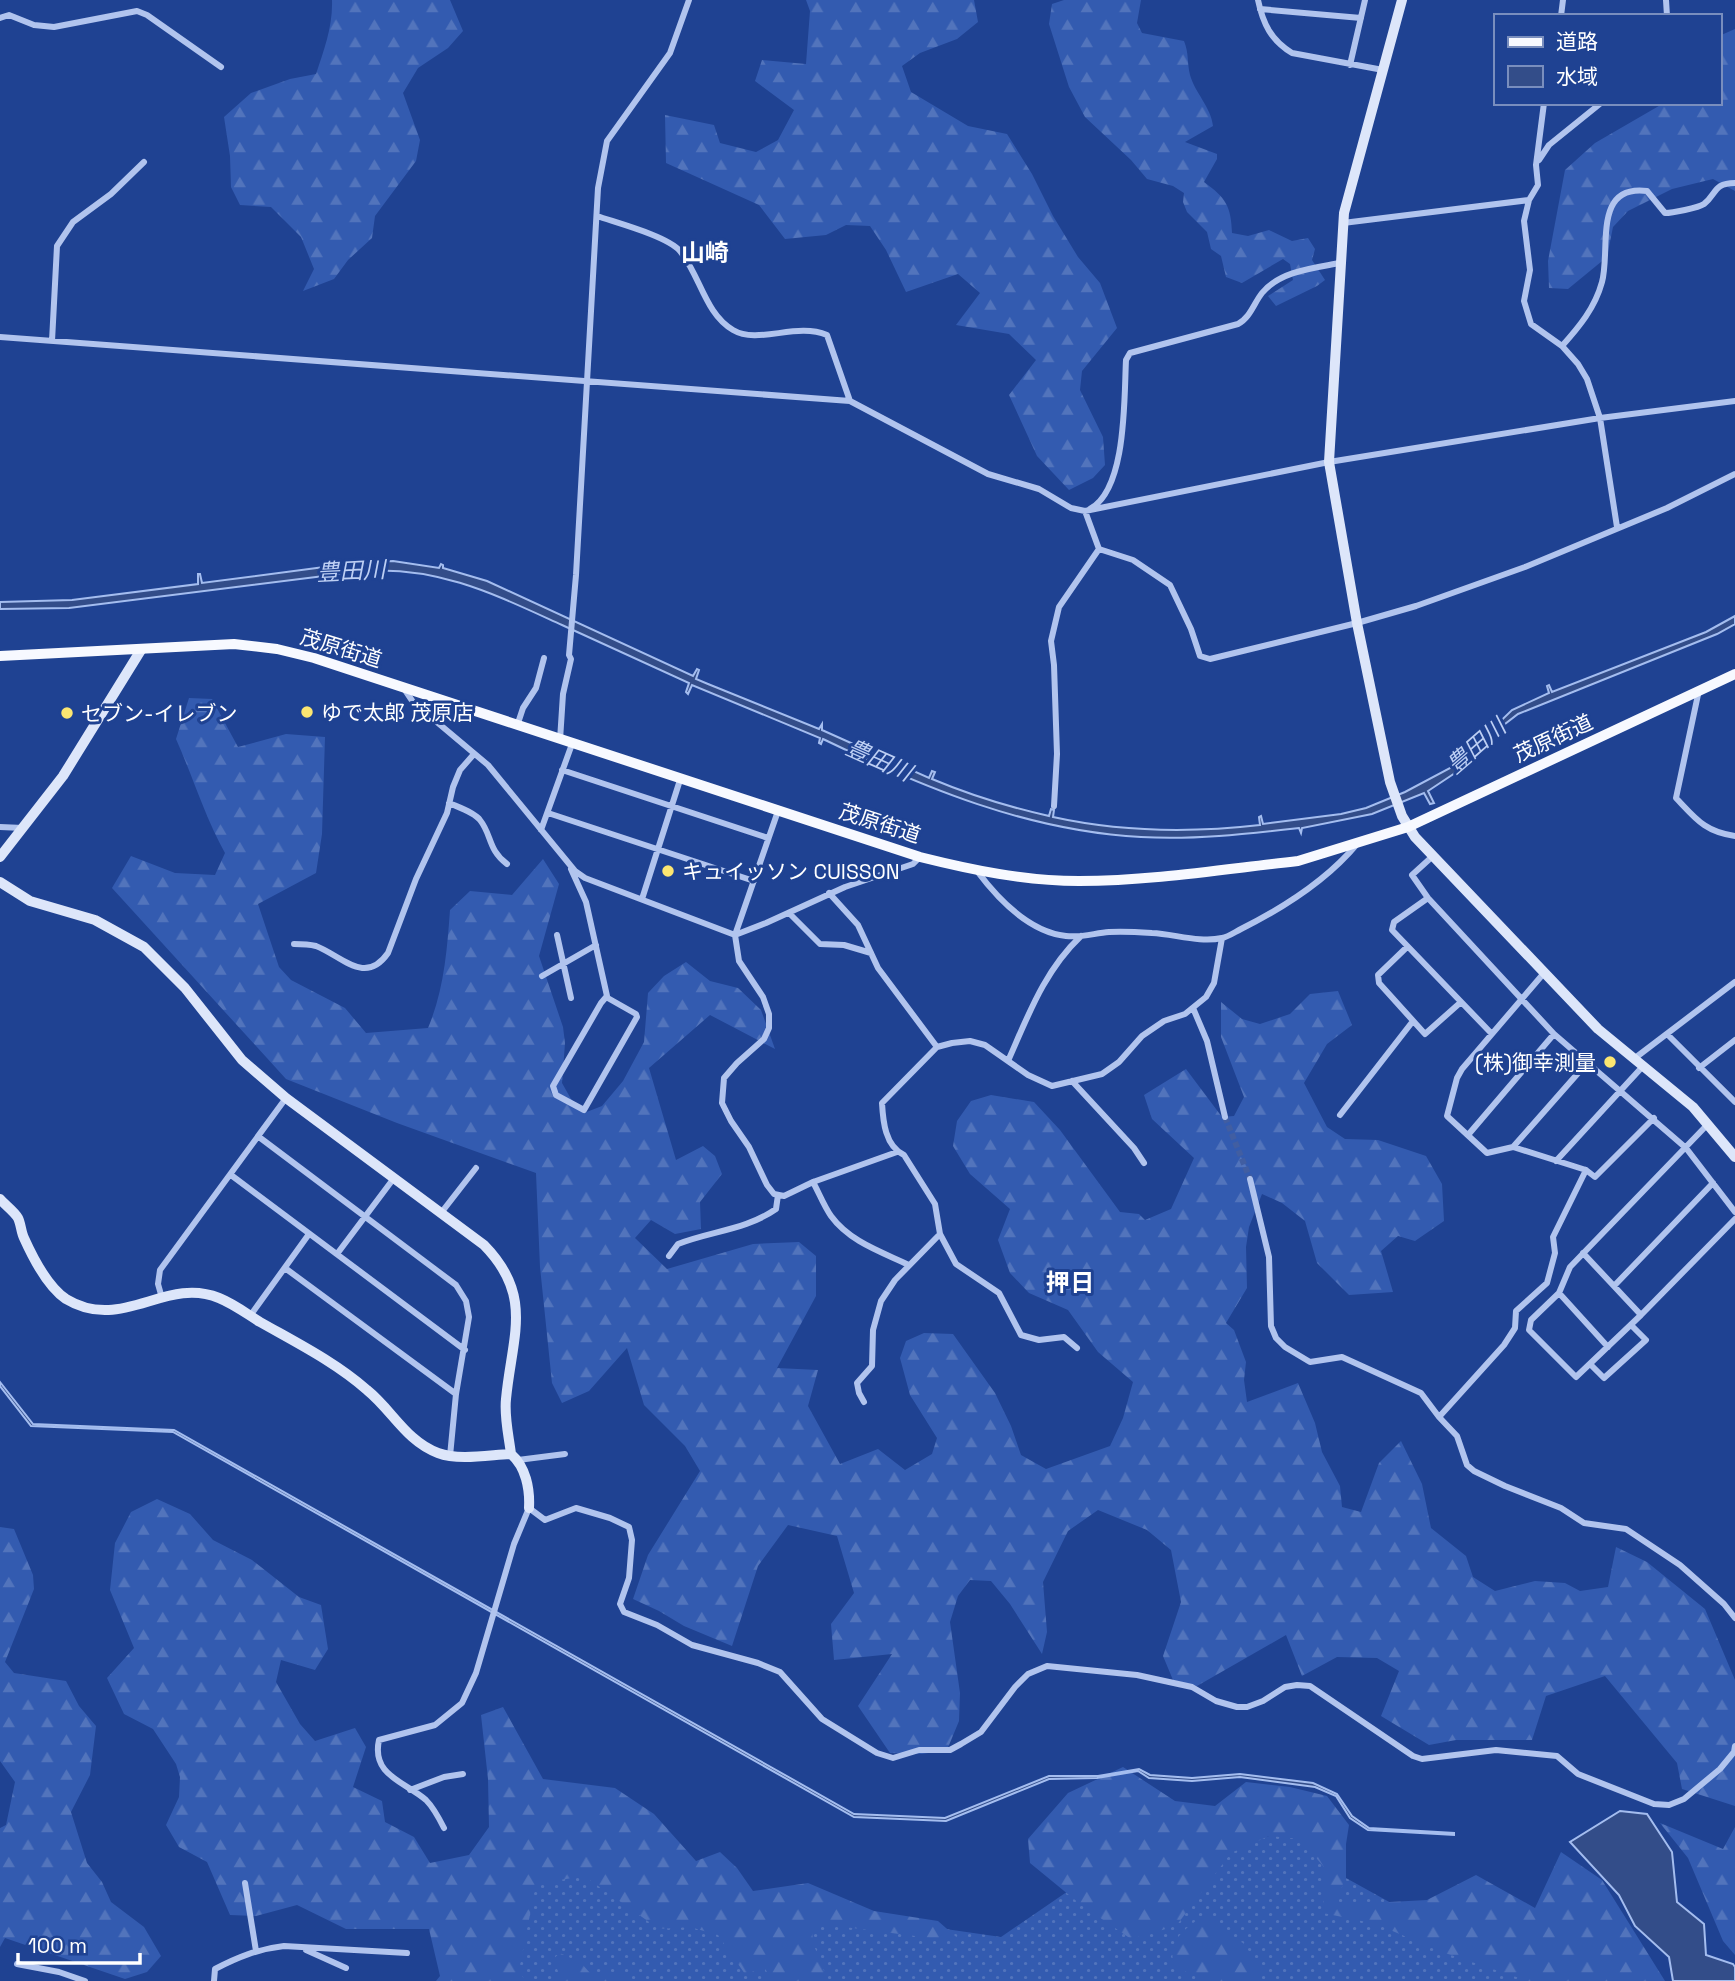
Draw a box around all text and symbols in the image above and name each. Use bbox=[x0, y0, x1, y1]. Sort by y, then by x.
legend bbox=[1494, 14, 1721, 105]
text: 道路 bbox=[1556, 28, 1598, 55]
text: 水域 bbox=[1556, 63, 1598, 90]
district label: 山崎 bbox=[681, 237, 729, 268]
water label: 豊田川 bbox=[316, 554, 389, 588]
street label: 茂原街道 bbox=[297, 623, 385, 673]
place label: ゆで太郎 茂原店 bbox=[321, 699, 473, 726]
place label: セブン-イレブン bbox=[81, 700, 238, 727]
marker: ゆで太郎 茂原店 bbox=[299, 704, 315, 720]
marker: セブン-イレブン bbox=[59, 705, 75, 721]
street label: 茂原街道 bbox=[1509, 708, 1597, 768]
water label: 豊田川 bbox=[1440, 710, 1514, 780]
water label: 豊田川 bbox=[841, 732, 919, 789]
street label: 茂原街道 bbox=[836, 797, 924, 849]
place label: キュイッソン CUISSON bbox=[682, 858, 900, 885]
marker: キュイッソン CUISSON bbox=[660, 863, 676, 879]
place label: (株)御幸測量 bbox=[1475, 1049, 1596, 1076]
marker: (株)御幸測量 bbox=[1602, 1054, 1618, 1070]
district label: 押日 bbox=[1046, 1267, 1094, 1298]
scale bar bbox=[18, 1922, 140, 1966]
text: 100 m bbox=[28, 1932, 87, 1959]

